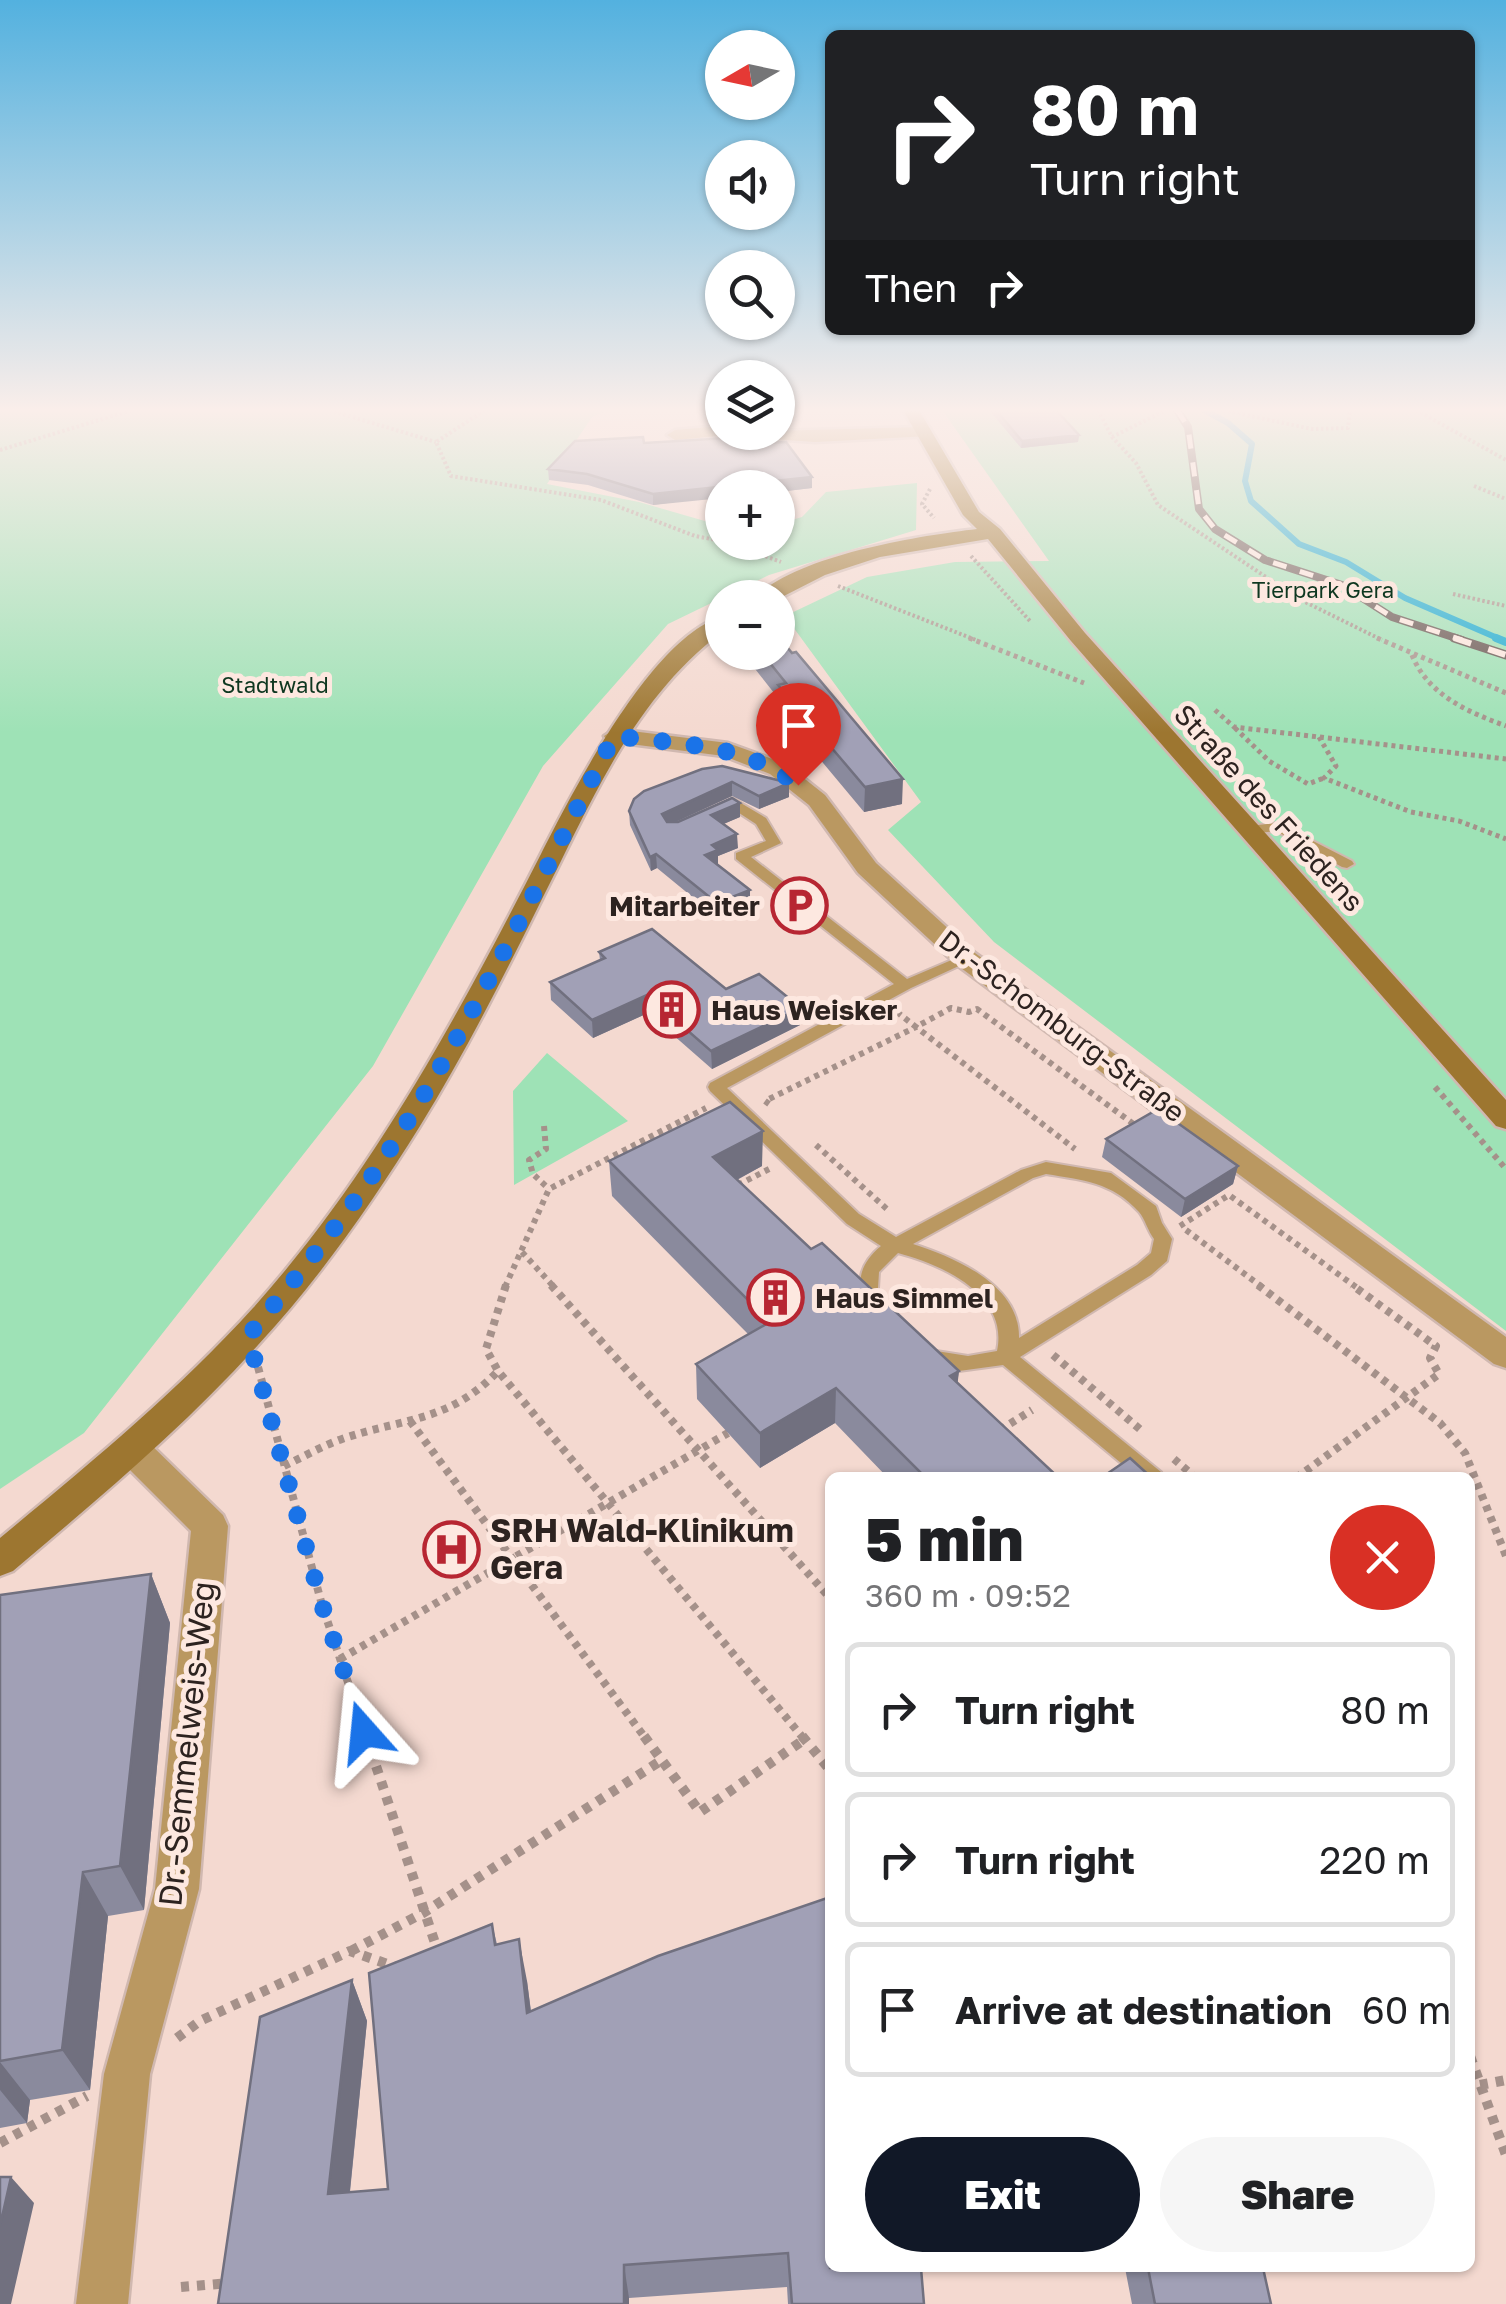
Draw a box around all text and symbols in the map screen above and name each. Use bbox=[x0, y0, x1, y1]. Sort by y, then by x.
north arrow bbox=[705, 30, 795, 120]
map controls bbox=[705, 30, 795, 670]
text: 80 m bbox=[1030, 66, 1199, 150]
icon: right bbox=[865, 70, 995, 200]
button: sound bbox=[705, 140, 795, 230]
text: Turn right bbox=[1030, 151, 1240, 205]
button: search bbox=[705, 250, 795, 340]
icon: right bbox=[977, 260, 1032, 315]
text: Then bbox=[865, 265, 957, 310]
button: layers bbox=[705, 360, 795, 450]
button: + bbox=[705, 470, 795, 560]
park label: Tierpark Gera bbox=[1252, 576, 1394, 603]
button: − bbox=[705, 580, 795, 670]
park label: Stadtwald bbox=[221, 671, 329, 698]
pin bbox=[756, 683, 841, 786]
icon: arrive bbox=[771, 698, 826, 753]
street label: Straße des Friedens bbox=[1168, 698, 1371, 918]
parking icon: Mitarbeiter bbox=[769, 876, 829, 936]
place label: Mitarbeiter bbox=[609, 889, 760, 922]
street label: Dr.-Schomburg-Straße bbox=[933, 923, 1191, 1129]
building icon: Haus Weisker bbox=[642, 980, 702, 1040]
place label: Haus Weisker bbox=[711, 993, 898, 1026]
building icon: Haus Simmel bbox=[746, 1268, 806, 1328]
place label: Haus Simmel bbox=[815, 1281, 993, 1314]
text: 5 min bbox=[865, 1502, 1024, 1574]
button: close bbox=[1330, 1505, 1435, 1610]
place label: SRH Wald-Klinikum Gera bbox=[490, 1511, 794, 1586]
hospital icon: SRH Wald-Klinikum Gera bbox=[421, 1519, 481, 1579]
text: 360 m · 09:52 bbox=[865, 1576, 1071, 1614]
street label: Dr.-Semmelweis-Weg bbox=[150, 1580, 222, 1908]
position arrow bbox=[312, 1680, 416, 1784]
icon: right bbox=[870, 1682, 925, 1737]
text: Turn right bbox=[955, 1687, 1135, 1732]
text: 80 m bbox=[1340, 1687, 1430, 1732]
icon: right bbox=[870, 1832, 925, 1887]
text: Turn right bbox=[955, 1837, 1135, 1882]
text: 220 m bbox=[1319, 1837, 1430, 1882]
icon: arrive bbox=[870, 1982, 925, 2037]
text: Arrive at destination bbox=[955, 1987, 1332, 2032]
text: 60 m bbox=[1362, 1987, 1451, 2032]
button: Exit bbox=[865, 2137, 1140, 2252]
button: Share bbox=[1160, 2137, 1435, 2252]

